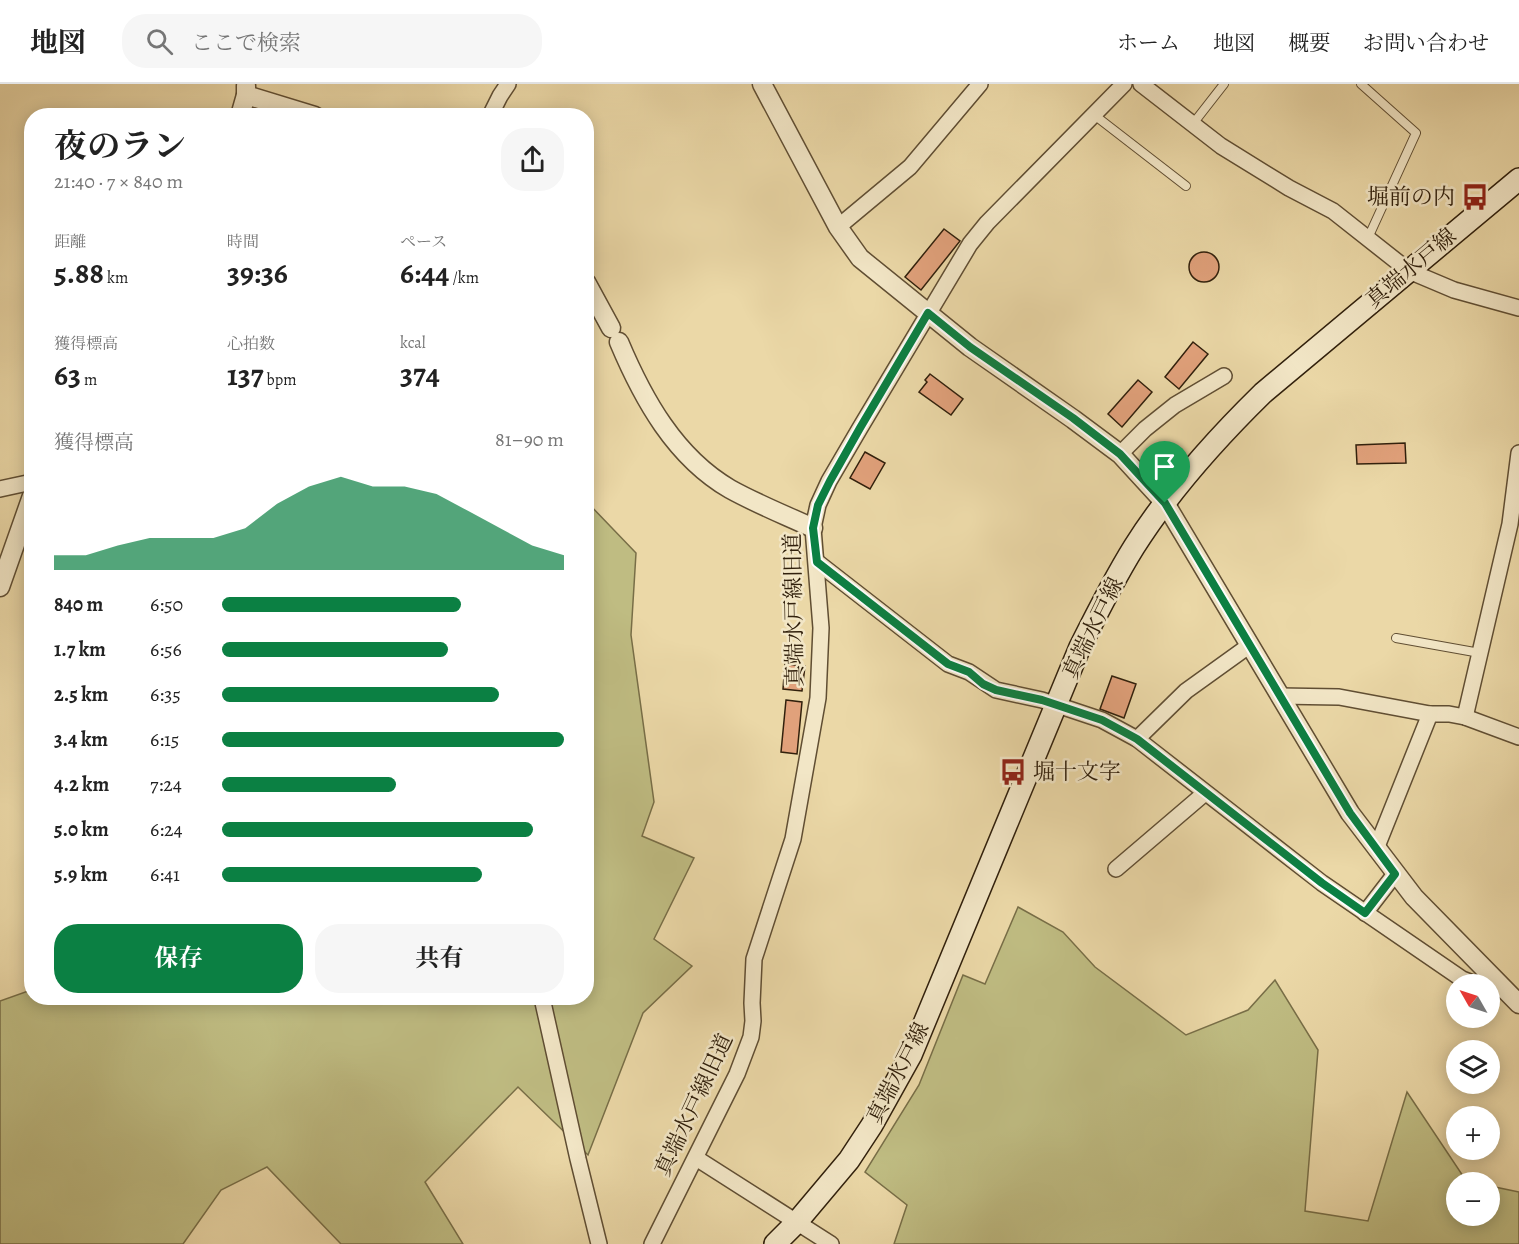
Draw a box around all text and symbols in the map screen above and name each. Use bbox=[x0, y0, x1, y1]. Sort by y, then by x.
search box bbox=[122, 14, 542, 68]
text: 地図 bbox=[30, 24, 86, 62]
icon: search bbox=[143, 25, 176, 58]
text: ここで検索 bbox=[191, 28, 301, 58]
text: ホーム bbox=[1117, 29, 1180, 57]
text: 地図 bbox=[1213, 29, 1255, 57]
text: 概要 bbox=[1288, 29, 1330, 57]
text: お問い合わせ bbox=[1363, 29, 1489, 57]
text: 夜のラン bbox=[54, 123, 186, 168]
button: share bbox=[501, 128, 564, 191]
text: 21:40 · 7 × 840 m bbox=[54, 168, 183, 195]
place label: 堀前の内 bbox=[1367, 182, 1455, 212]
bus stop icon: 堀前の内 bbox=[1460, 182, 1490, 212]
street label: 真端水戸線 bbox=[1359, 221, 1463, 315]
text: 距離 bbox=[54, 231, 86, 253]
text: 時間 bbox=[227, 231, 259, 253]
text: ペース bbox=[400, 231, 447, 253]
text: 5.88 bbox=[54, 253, 104, 293]
text: 39:36 bbox=[227, 253, 288, 293]
text: 6:44 bbox=[400, 253, 449, 293]
text: km bbox=[104, 267, 128, 289]
text: /km bbox=[449, 267, 479, 289]
text: kcal bbox=[400, 332, 426, 354]
text: 獲得標高 bbox=[54, 333, 118, 355]
text: 心拍数 bbox=[227, 333, 275, 355]
text: 374 bbox=[400, 354, 440, 394]
text: 63 bbox=[54, 355, 81, 395]
text: 137 bbox=[227, 355, 263, 395]
text: m bbox=[81, 369, 97, 391]
text: bpm bbox=[263, 369, 297, 391]
text: 81–90 m bbox=[495, 426, 564, 453]
text: 獲得標高 bbox=[54, 429, 134, 456]
pin bbox=[1139, 441, 1190, 503]
icon: arrive bbox=[1148, 450, 1181, 483]
street label: 真端水戸線旧道 bbox=[778, 533, 810, 687]
street label: 真端水戸線 bbox=[1055, 572, 1131, 684]
text: 840 m bbox=[54, 591, 103, 618]
text: 6:50 bbox=[150, 591, 183, 618]
text: 1.7 km bbox=[54, 636, 106, 663]
text: 6:56 bbox=[150, 636, 182, 663]
text: 2.5 km bbox=[54, 681, 108, 708]
text: 6:35 bbox=[150, 681, 181, 708]
text: 3.4 km bbox=[54, 726, 108, 753]
text: 6:15 bbox=[150, 726, 179, 753]
bus stop icon: 堀十文字 bbox=[998, 757, 1028, 787]
place label: 堀十文字 bbox=[1033, 757, 1121, 787]
text: 4.2 km bbox=[54, 771, 109, 798]
text: 7:24 bbox=[150, 771, 182, 798]
text: 5.0 km bbox=[54, 816, 109, 843]
text: 6:24 bbox=[150, 816, 183, 843]
text: 5.9 km bbox=[54, 861, 108, 888]
text: 6:41 bbox=[150, 861, 180, 888]
button: 保存 bbox=[54, 924, 303, 993]
button: 共有 bbox=[315, 924, 564, 993]
north arrow bbox=[1446, 974, 1500, 1028]
map controls bbox=[1446, 974, 1500, 1226]
street label: 真端水戸線 bbox=[860, 1017, 936, 1129]
street label: 真端水戸線旧道 bbox=[648, 1029, 740, 1181]
button: layers bbox=[1446, 1040, 1500, 1094]
button: + bbox=[1446, 1106, 1500, 1160]
button: − bbox=[1446, 1172, 1500, 1226]

